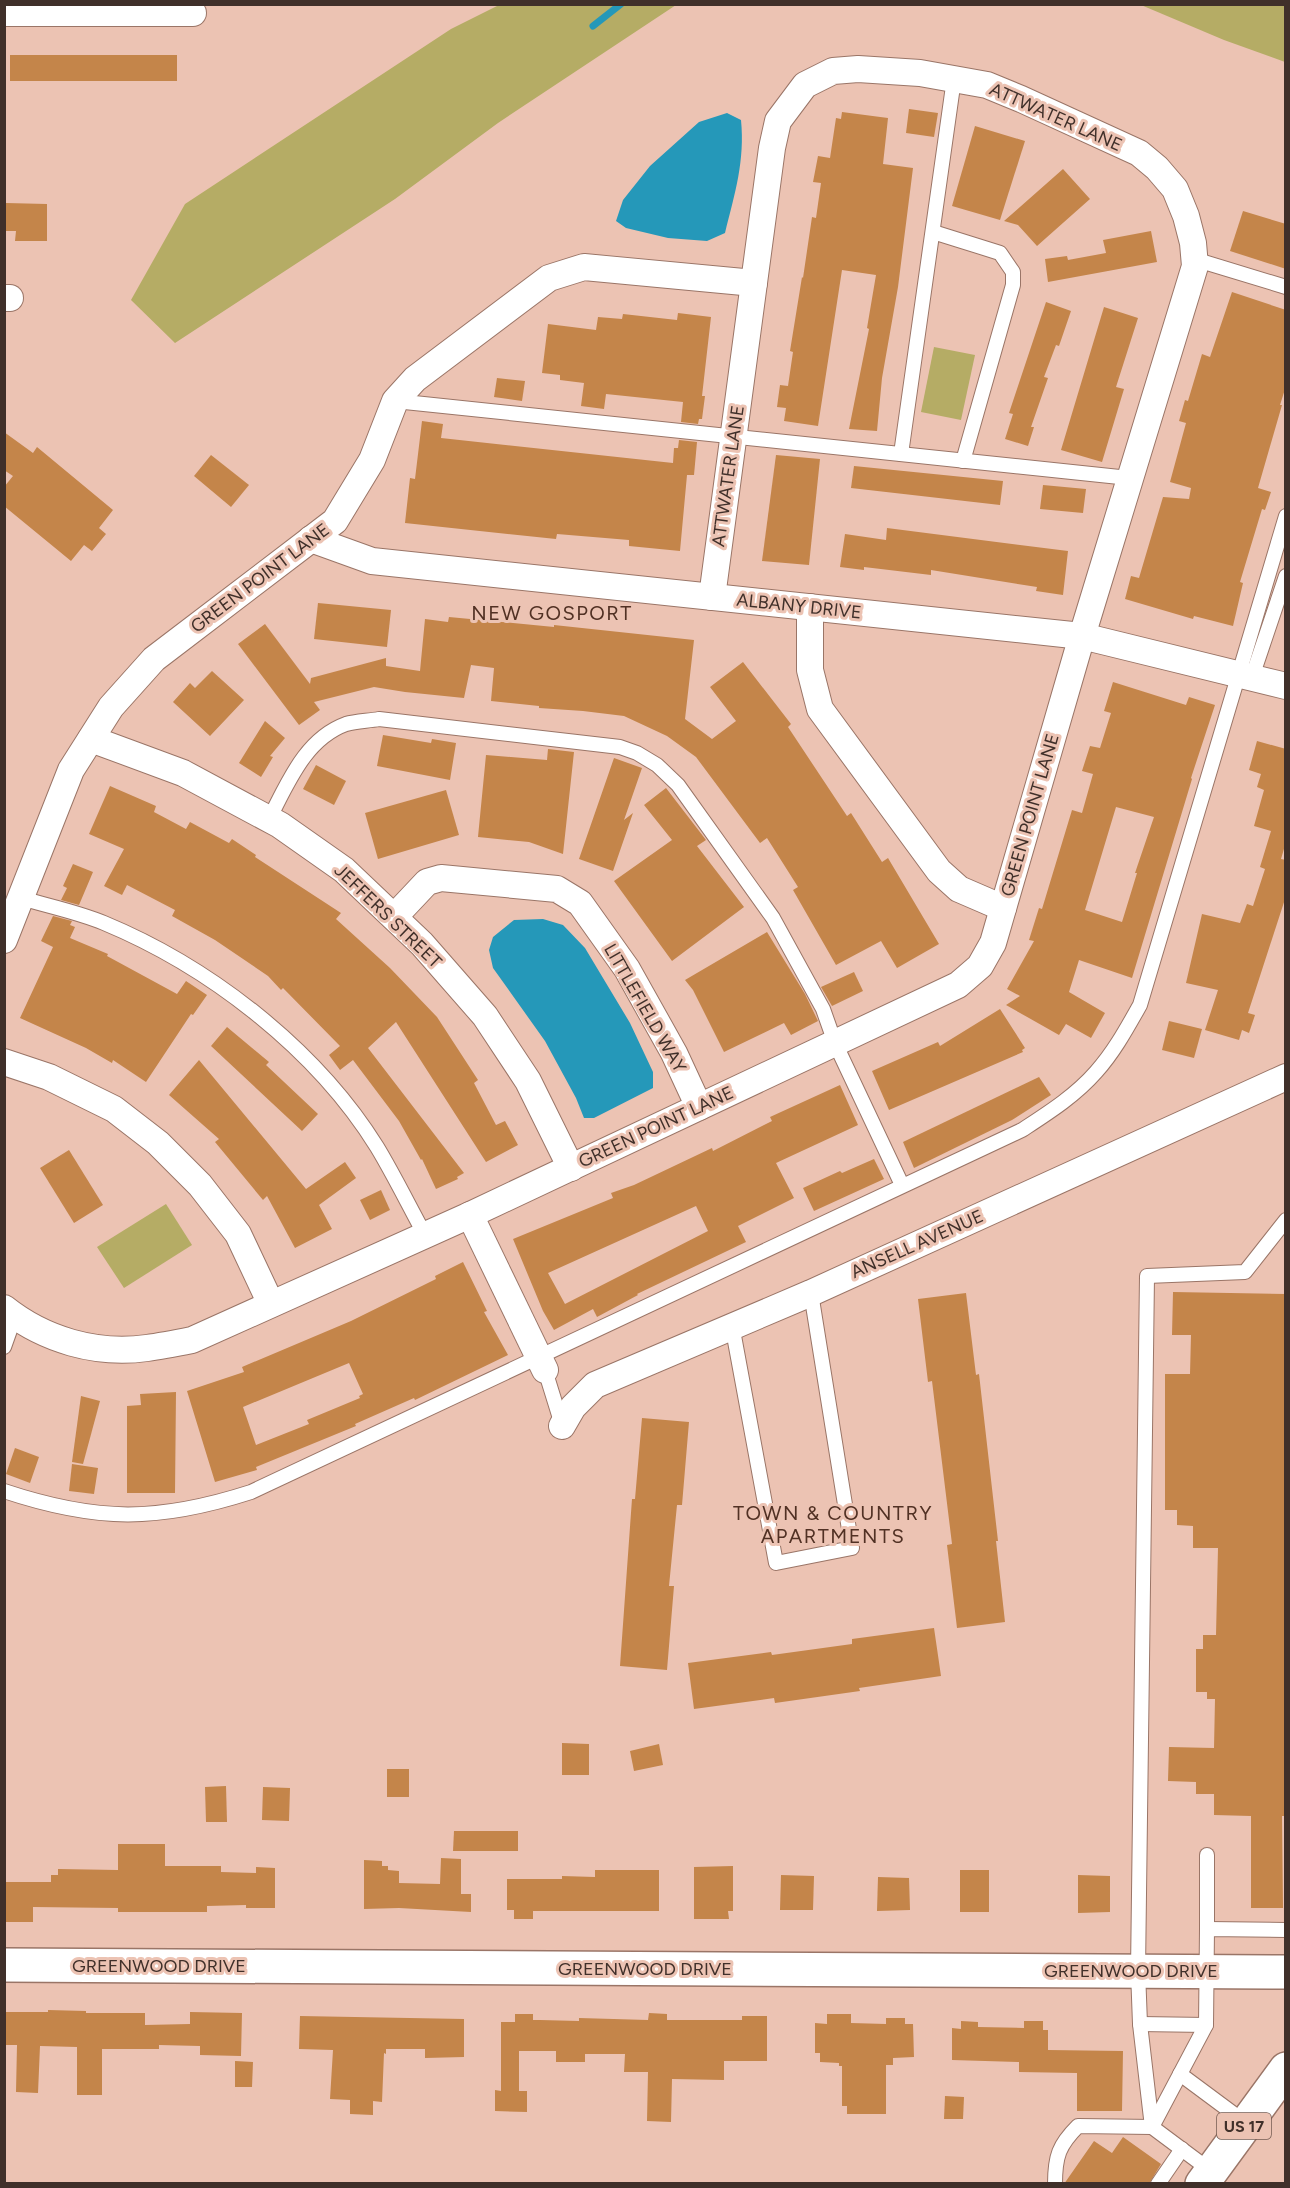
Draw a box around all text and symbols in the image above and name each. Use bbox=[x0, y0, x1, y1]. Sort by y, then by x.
street label: ATTWATER LANE bbox=[986, 78, 1126, 156]
street label: ATTWATER LANE bbox=[707, 404, 749, 548]
street label: GREEN POINT LANE bbox=[186, 519, 334, 637]
street label: ALBANY DRIVE bbox=[735, 588, 863, 624]
district label: NEW GOSPORT bbox=[471, 601, 633, 625]
street label: GREEN POINT LANE bbox=[996, 731, 1064, 899]
street label: JEFFERS STREET bbox=[330, 859, 446, 973]
street label: LITTLEFIELD WAY bbox=[599, 940, 691, 1076]
street label: GREEN POINT LANE bbox=[575, 1081, 737, 1173]
street label: ANSELL AVENUE bbox=[847, 1205, 987, 1283]
district label: TOWN & COUNTRY APARTMENTS bbox=[733, 1501, 933, 1548]
street label: GREENWOOD DRIVE bbox=[72, 1955, 246, 1977]
street label: GREENWOOD DRIVE bbox=[558, 1958, 732, 1980]
street label: GREENWOOD DRIVE bbox=[1044, 1960, 1218, 1982]
road number: US 17 bbox=[1217, 2113, 1271, 2139]

